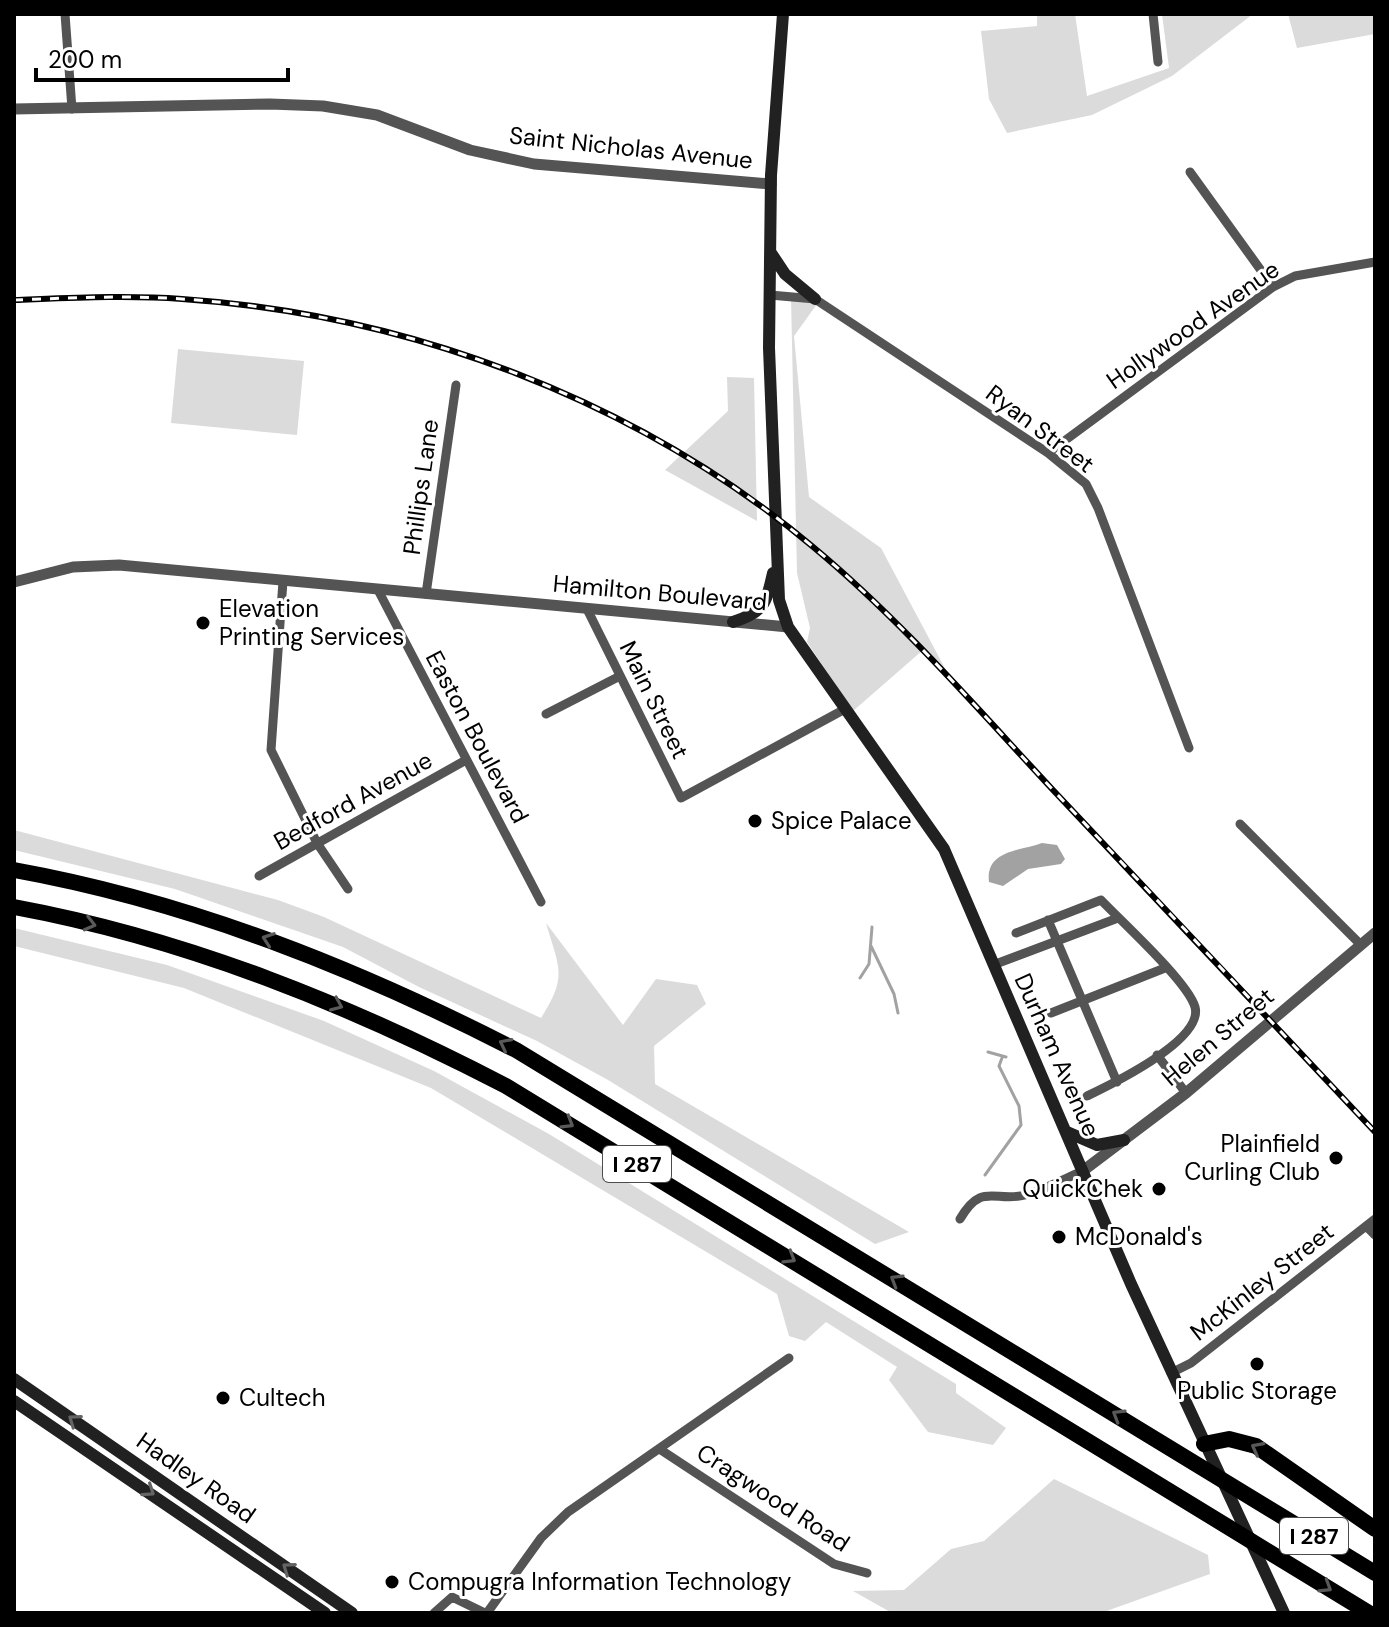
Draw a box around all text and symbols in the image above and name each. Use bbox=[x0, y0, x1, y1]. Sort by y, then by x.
scale bar bbox=[36, 32, 288, 82]
text: 200 m bbox=[48, 44, 122, 75]
street label: Saint Nicholas Avenue bbox=[508, 119, 754, 176]
street label: Hollywood Avenue bbox=[1100, 253, 1285, 396]
street label: Ryan Street bbox=[980, 378, 1101, 480]
street label: Phillips Lane bbox=[396, 417, 445, 557]
street label: Hamilton Boulevard bbox=[552, 568, 768, 617]
place label: Elevation Printing Services bbox=[219, 593, 404, 652]
marker: Elevation Printing Services bbox=[194, 614, 212, 632]
street label: Main Street bbox=[613, 636, 696, 764]
street label: Easton Boulevard bbox=[419, 645, 536, 828]
street label: Bedford Avenue bbox=[268, 744, 437, 857]
place label: Spice Palace bbox=[771, 805, 912, 836]
marker: Spice Palace bbox=[746, 812, 764, 830]
one-way arrow bbox=[83, 914, 97, 931]
one-way arrow bbox=[262, 932, 276, 949]
street label: Durham Avenue bbox=[1008, 968, 1107, 1141]
street label: Helen Street bbox=[1155, 981, 1280, 1093]
one-way arrow bbox=[329, 995, 343, 1011]
one-way arrow bbox=[499, 1039, 514, 1054]
one-way arrow bbox=[559, 1113, 574, 1128]
place label: Plainfield Curling Club bbox=[1184, 1128, 1320, 1187]
road number: I 287 bbox=[603, 1146, 671, 1182]
marker: Plainfield Curling Club bbox=[1327, 1149, 1345, 1167]
place label: QuickChek bbox=[1022, 1173, 1143, 1204]
marker: QuickChek bbox=[1150, 1180, 1168, 1198]
street label: McKinley Street bbox=[1184, 1216, 1340, 1347]
place label: McDonald's bbox=[1075, 1221, 1203, 1252]
marker: McDonald's bbox=[1050, 1228, 1068, 1246]
one-way arrow bbox=[781, 1248, 796, 1264]
one-way arrow bbox=[890, 1274, 905, 1290]
marker: Public Storage bbox=[1248, 1355, 1266, 1373]
place label: Public Storage bbox=[1177, 1375, 1337, 1406]
place label: Cultech bbox=[239, 1382, 326, 1413]
marker: Cultech bbox=[214, 1389, 232, 1407]
one-way arrow bbox=[1112, 1410, 1127, 1425]
one-way arrow bbox=[68, 1415, 82, 1430]
street label: Hadley Road bbox=[131, 1425, 262, 1530]
street label: Cragwood Road bbox=[691, 1437, 856, 1559]
one-way arrow bbox=[1251, 1443, 1266, 1458]
one-way arrow bbox=[140, 1481, 154, 1496]
road number: I 287 bbox=[1280, 1518, 1348, 1554]
one-way arrow bbox=[282, 1563, 296, 1578]
place label: Compugra Information Technology bbox=[408, 1566, 791, 1597]
marker: Compugra Information Technology bbox=[383, 1573, 401, 1591]
one-way arrow bbox=[1317, 1577, 1332, 1593]

